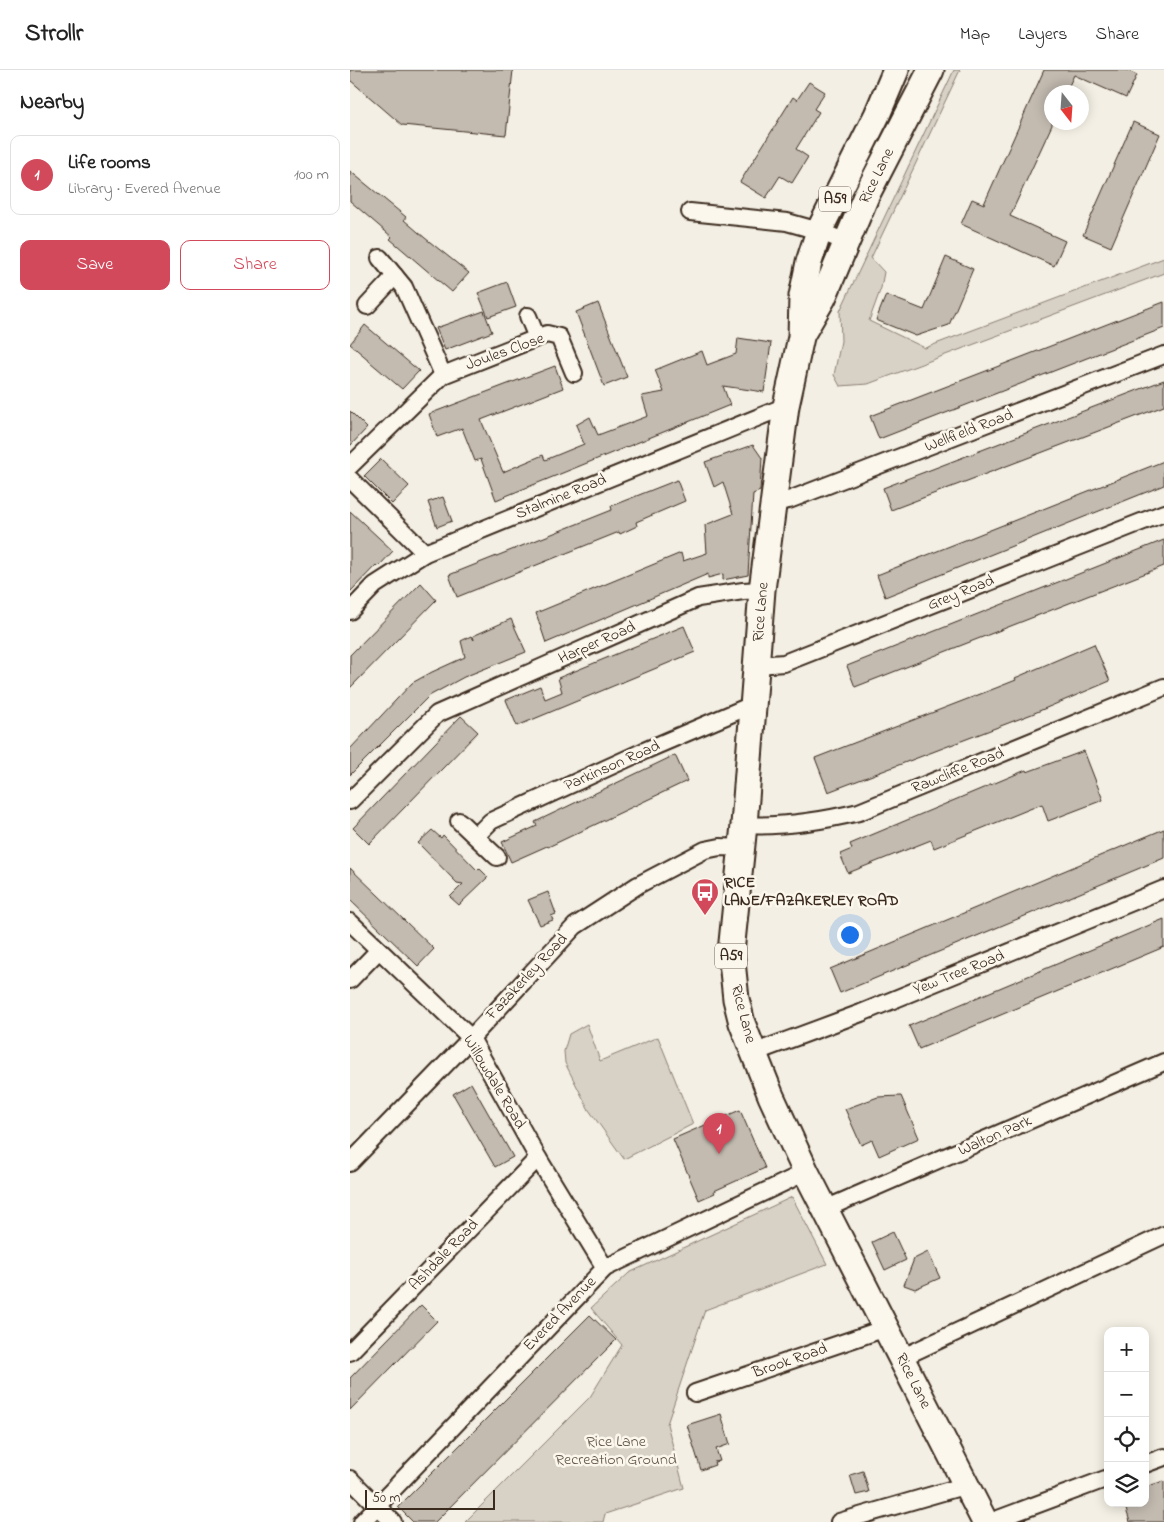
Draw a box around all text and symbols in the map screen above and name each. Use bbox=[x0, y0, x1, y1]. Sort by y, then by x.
text: Strollr bbox=[25, 17, 83, 52]
text: Map bbox=[960, 22, 990, 48]
text: Layers bbox=[1018, 22, 1068, 48]
text: Share bbox=[1096, 22, 1139, 48]
north arrow bbox=[1044, 85, 1089, 130]
text: Nearby bbox=[20, 88, 84, 118]
street label: Rice Lane bbox=[853, 143, 901, 208]
text: Life rooms bbox=[68, 150, 151, 177]
text: 1 bbox=[34, 163, 40, 187]
text: 100 m bbox=[294, 163, 329, 187]
text: Library · Evered Avenue bbox=[68, 177, 221, 201]
road number: A59 bbox=[819, 186, 851, 212]
button: Save bbox=[20, 240, 170, 290]
button: Share bbox=[180, 240, 330, 290]
street label: Joules Close bbox=[462, 326, 549, 377]
street label: Wellfield Road bbox=[921, 403, 1017, 459]
street label: Stalmine Road bbox=[512, 468, 610, 526]
street label: Grey Road bbox=[924, 569, 998, 617]
street label: Rice Lane bbox=[746, 580, 776, 643]
street label: Harper Road bbox=[554, 615, 640, 671]
street label: Parkinson Road bbox=[560, 734, 664, 798]
street label: Rawcliffe Road bbox=[908, 742, 1008, 800]
place label: RICE LANE/FAZAKERLEY ROAD bbox=[723, 871, 899, 913]
bus stop icon: RICE LANE/FAZAKERLEY ROAD bbox=[690, 877, 720, 916]
your location bbox=[837, 922, 863, 948]
street label: Fazakerley Road bbox=[480, 928, 574, 1027]
road number: A59 bbox=[715, 944, 747, 968]
street label: Yew Tree Road bbox=[910, 944, 1008, 1002]
street label: Rice Lane bbox=[724, 982, 763, 1047]
street label: Willowdale Road bbox=[456, 1030, 532, 1134]
street label: Walton Park bbox=[954, 1109, 1037, 1163]
pin: 1 bbox=[703, 1113, 735, 1154]
street label: Ashdale Road bbox=[403, 1214, 485, 1296]
street label: Evered Avenue bbox=[518, 1270, 603, 1357]
map controls bbox=[1104, 1327, 1149, 1507]
button: + bbox=[1104, 1327, 1149, 1372]
street label: Brook Road bbox=[748, 1337, 831, 1385]
street label: Rice Lane bbox=[889, 1349, 938, 1414]
button: − bbox=[1104, 1372, 1149, 1417]
button: locate bbox=[1104, 1417, 1149, 1462]
park label: Rice Lane Recreation Ground bbox=[555, 1430, 677, 1472]
button: layers bbox=[1104, 1462, 1149, 1507]
scale bar bbox=[365, 1487, 495, 1510]
text: 50 m bbox=[372, 1488, 400, 1509]

